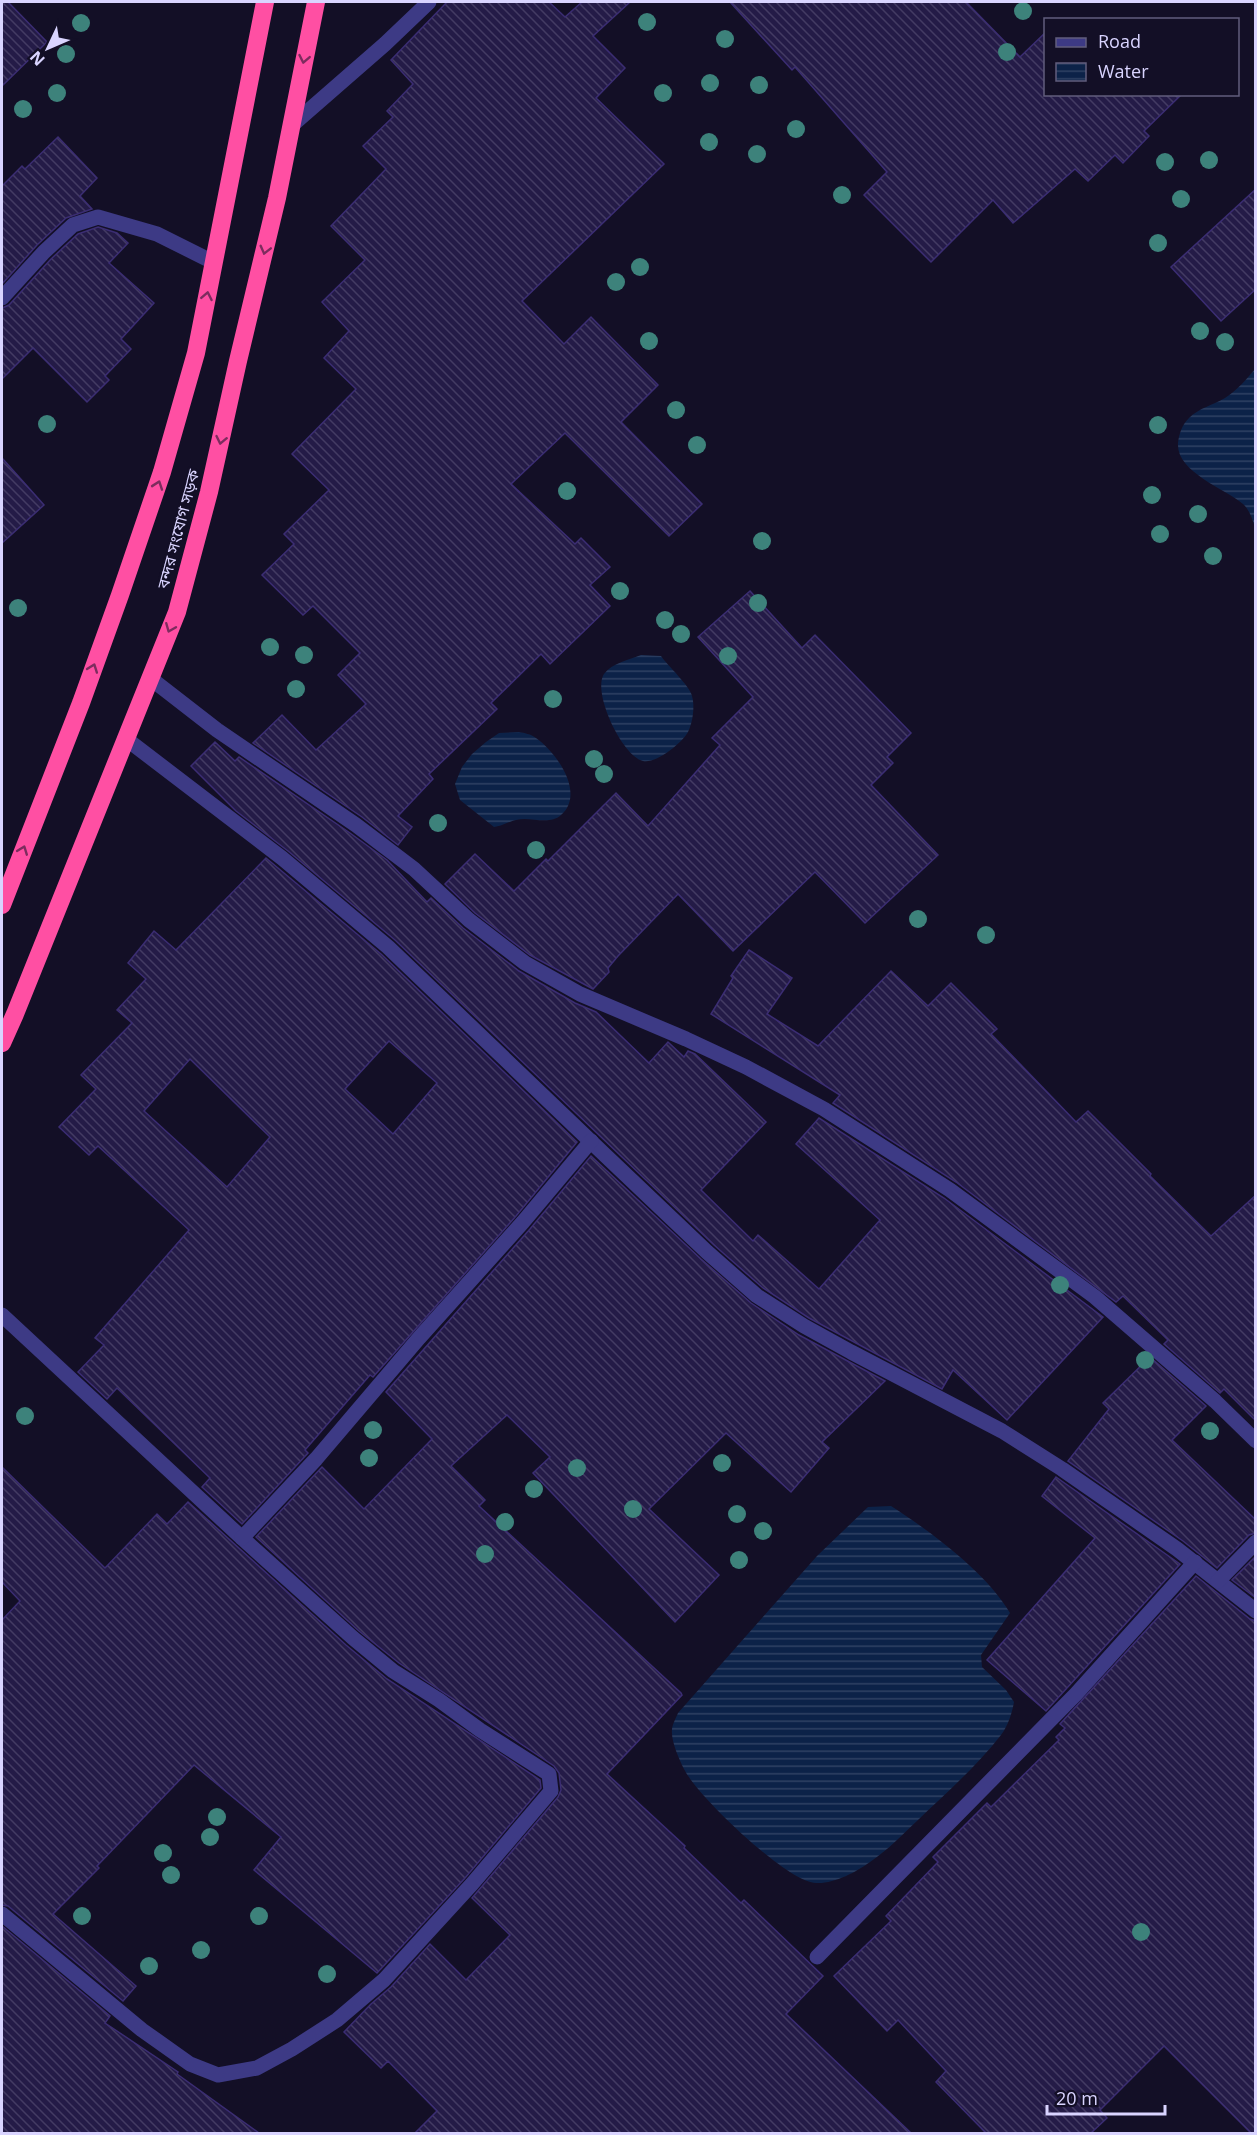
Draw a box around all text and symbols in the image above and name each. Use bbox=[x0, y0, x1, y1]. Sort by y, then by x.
north arrow bbox=[18, 18, 78, 78]
legend bbox=[1044, 18, 1239, 96]
text: Road bbox=[1098, 29, 1141, 53]
text: N bbox=[25, 46, 50, 71]
one-way arrow bbox=[298, 53, 311, 63]
text: Water bbox=[1098, 59, 1149, 83]
one-way arrow bbox=[259, 244, 272, 254]
one-way arrow bbox=[200, 291, 213, 301]
one-way arrow bbox=[215, 434, 228, 444]
street label: বন্দর সংযোগ সড়ক bbox=[151, 466, 205, 592]
one-way arrow bbox=[150, 480, 163, 490]
one-way arrow bbox=[165, 622, 177, 633]
one-way arrow bbox=[86, 664, 99, 674]
one-way arrow bbox=[16, 845, 28, 856]
scale bar bbox=[1047, 2078, 1166, 2116]
text: 20 m bbox=[1056, 2086, 1098, 2110]

